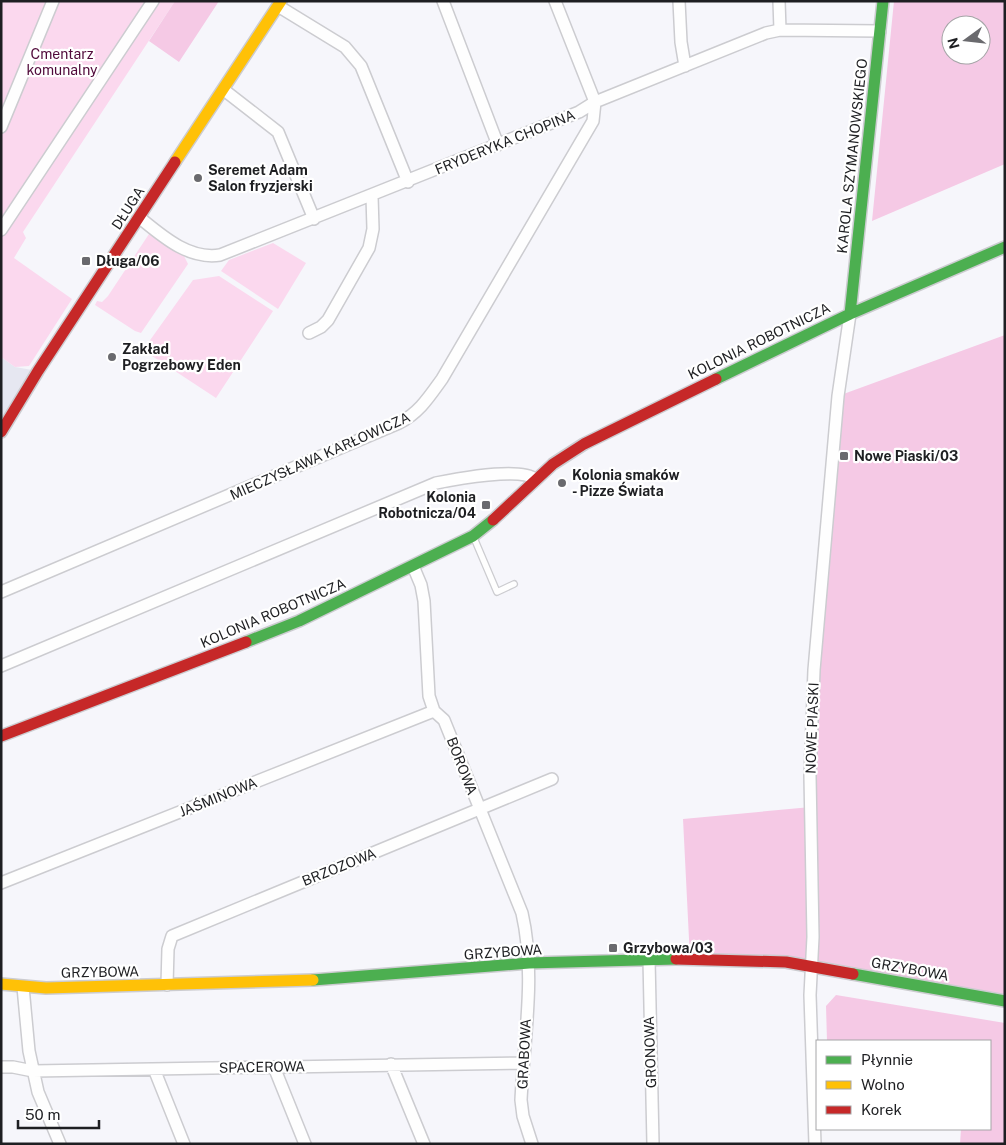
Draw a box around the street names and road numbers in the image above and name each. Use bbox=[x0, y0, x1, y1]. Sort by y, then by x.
street label: KAROLA SZYMANOWSKIEGO bbox=[834, 58, 870, 254]
street label: FRYDERYKA CHOPINA bbox=[433, 107, 577, 177]
street label: DŁUGA bbox=[108, 184, 148, 232]
street label: KOLONIA ROBOTNICZA bbox=[685, 300, 833, 382]
street label: MIECZYSŁAWA KARŁOWICZA bbox=[227, 409, 413, 503]
street label: KOLONIA ROBOTNICZA bbox=[198, 575, 348, 651]
street label: NOWE PIASKI bbox=[802, 682, 822, 774]
street label: BOROWA bbox=[444, 735, 480, 797]
street label: JAŚMINOWA bbox=[176, 772, 259, 820]
street label: BRZOZOWA bbox=[300, 845, 378, 889]
street label: GRZYBOWA bbox=[463, 941, 543, 963]
street label: GRZYBOWA bbox=[870, 954, 950, 984]
street label: GRZYBOWA bbox=[61, 963, 139, 981]
street label: GRONOWA bbox=[641, 1016, 659, 1088]
street label: GRABOWA bbox=[514, 1018, 534, 1090]
street label: SPACEROWA bbox=[219, 1058, 305, 1076]

